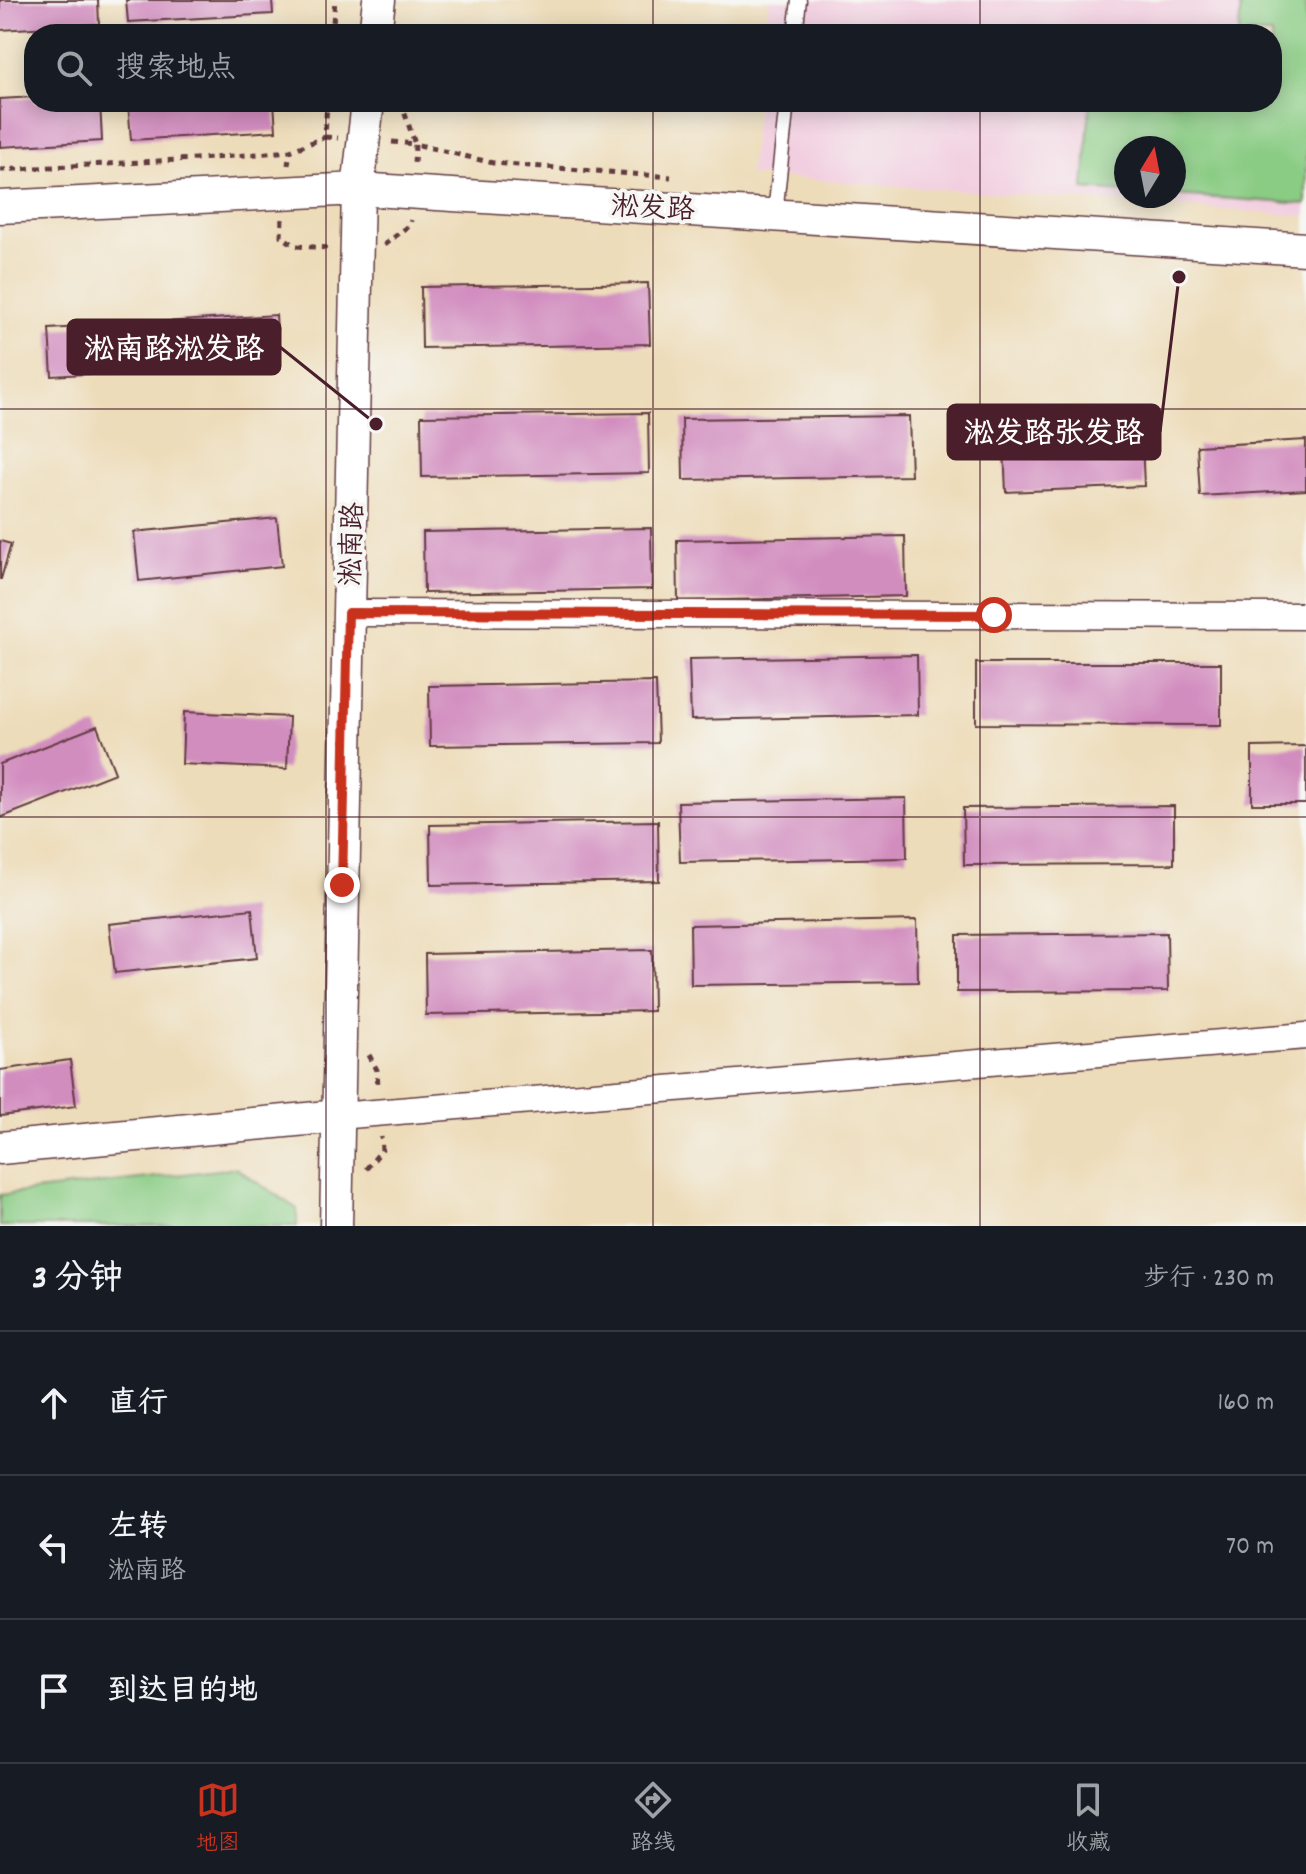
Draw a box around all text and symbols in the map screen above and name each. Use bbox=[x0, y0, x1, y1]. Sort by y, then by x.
search box bbox=[24, 24, 1282, 112]
icon: search bbox=[52, 46, 96, 90]
text: 搜索地点 bbox=[116, 49, 236, 92]
north arrow bbox=[1114, 136, 1186, 208]
street label: 淞发路 bbox=[610, 189, 696, 233]
callout: 淞南路淞发路 bbox=[68, 320, 280, 374]
text: 淞南路淞发路 bbox=[84, 331, 264, 374]
callout: 淞发路张发路 bbox=[948, 405, 1160, 459]
text: 淞发路张发路 bbox=[964, 415, 1144, 458]
street label: 淞南路 bbox=[334, 501, 376, 587]
route start bbox=[976, 597, 1012, 633]
route end bbox=[324, 867, 360, 903]
text: 3 分钟 bbox=[32, 1256, 123, 1305]
text: 步行 · 230 m bbox=[1143, 1261, 1274, 1298]
icon: ahead bbox=[32, 1381, 76, 1425]
text: 直行 bbox=[108, 1384, 168, 1427]
text: 160 m bbox=[1218, 1385, 1274, 1422]
text: 左转 bbox=[108, 1508, 168, 1551]
icon: left bbox=[32, 1525, 76, 1569]
text: 70 m bbox=[1226, 1529, 1274, 1566]
text: 淞南路 bbox=[108, 1554, 186, 1591]
icon: arrive bbox=[32, 1669, 76, 1713]
text: 到达目的地 bbox=[108, 1672, 258, 1715]
tab: 地图 bbox=[196, 1778, 240, 1860]
tab: 路线 bbox=[631, 1778, 675, 1860]
tab: 收藏 bbox=[1066, 1778, 1110, 1860]

